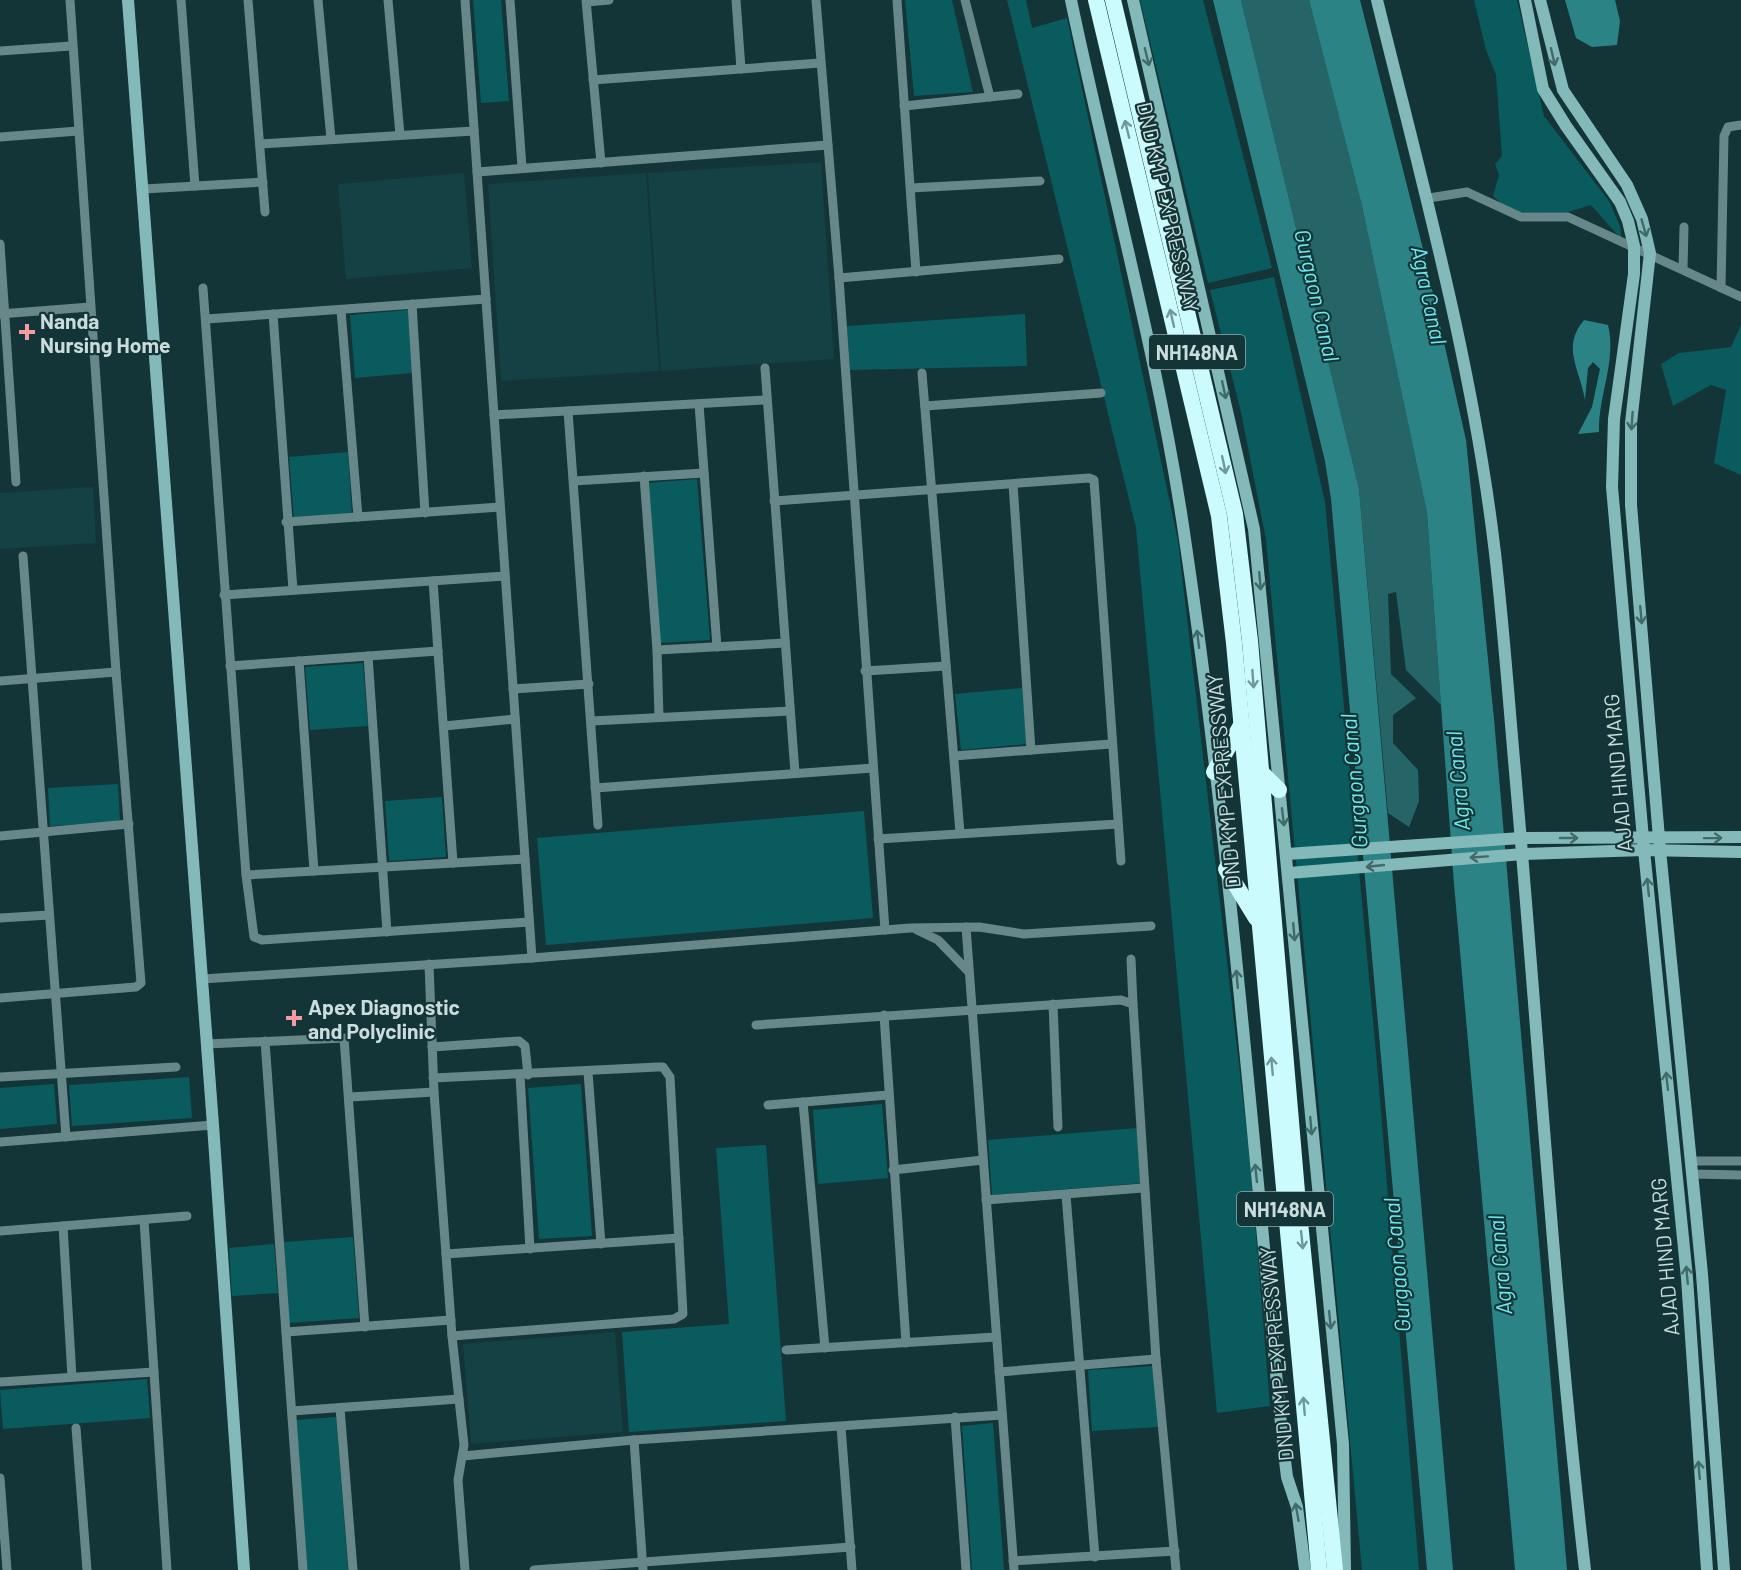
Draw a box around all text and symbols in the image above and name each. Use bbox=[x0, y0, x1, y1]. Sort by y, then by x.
one-way arrow bbox=[1142, 47, 1154, 66]
one-way arrow bbox=[1548, 47, 1560, 66]
street label: DND KMP EXPRESSWAY bbox=[1133, 99, 1205, 315]
one-way arrow bbox=[1120, 120, 1132, 139]
one-way arrow bbox=[1639, 218, 1650, 237]
water label: Gurgaon Canal bbox=[1290, 226, 1346, 364]
water label: Agra Canal bbox=[1407, 244, 1453, 347]
place label: Nanda Nursing Home bbox=[40, 308, 170, 357]
one-way arrow bbox=[1166, 309, 1177, 329]
marker: Nanda Nursing Home bbox=[18, 323, 36, 341]
road number: NH148NA bbox=[1149, 335, 1245, 369]
one-way arrow bbox=[1218, 380, 1230, 399]
one-way arrow bbox=[1626, 410, 1637, 430]
one-way arrow bbox=[1219, 455, 1230, 475]
one-way arrow bbox=[1255, 571, 1266, 591]
one-way arrow bbox=[1636, 605, 1647, 625]
one-way arrow bbox=[1192, 630, 1203, 650]
one-way arrow bbox=[1248, 669, 1259, 689]
street label: DND KMP EXPRESSWAY bbox=[1201, 673, 1245, 889]
street label: AJAD HIND MARG bbox=[1598, 693, 1636, 853]
water label: Gurgaon Canal bbox=[1334, 713, 1372, 849]
water label: Agra Canal bbox=[1440, 730, 1474, 832]
one-way arrow bbox=[1277, 807, 1288, 827]
one-way arrow bbox=[1558, 832, 1578, 844]
one-way arrow bbox=[1703, 832, 1723, 844]
one-way arrow bbox=[1470, 852, 1490, 863]
one-way arrow bbox=[1366, 861, 1386, 872]
one-way arrow bbox=[1642, 878, 1653, 898]
one-way arrow bbox=[1288, 921, 1299, 941]
one-way arrow bbox=[1231, 970, 1242, 989]
place label: Apex Diagnostic and Polyclinic bbox=[308, 994, 460, 1043]
marker: Apex Diagnostic and Polyclinic bbox=[285, 1009, 303, 1027]
one-way arrow bbox=[1266, 1056, 1277, 1076]
one-way arrow bbox=[1661, 1072, 1672, 1092]
one-way arrow bbox=[1306, 1115, 1317, 1135]
one-way arrow bbox=[1250, 1164, 1261, 1184]
street label: AJAD HIND MARG bbox=[1645, 1177, 1683, 1337]
road number: NH148NA bbox=[1237, 1192, 1333, 1226]
water label: Gurgaon Canal bbox=[1377, 1197, 1415, 1333]
water label: Agra Canal bbox=[1482, 1214, 1516, 1316]
one-way arrow bbox=[1297, 1230, 1308, 1250]
street label: DND KMP EXPRESSWAY bbox=[1254, 1246, 1298, 1462]
one-way arrow bbox=[1681, 1266, 1692, 1286]
one-way arrow bbox=[1325, 1310, 1336, 1329]
one-way arrow bbox=[1298, 1397, 1309, 1417]
one-way arrow bbox=[1693, 1460, 1704, 1480]
one-way arrow bbox=[1291, 1503, 1302, 1522]

